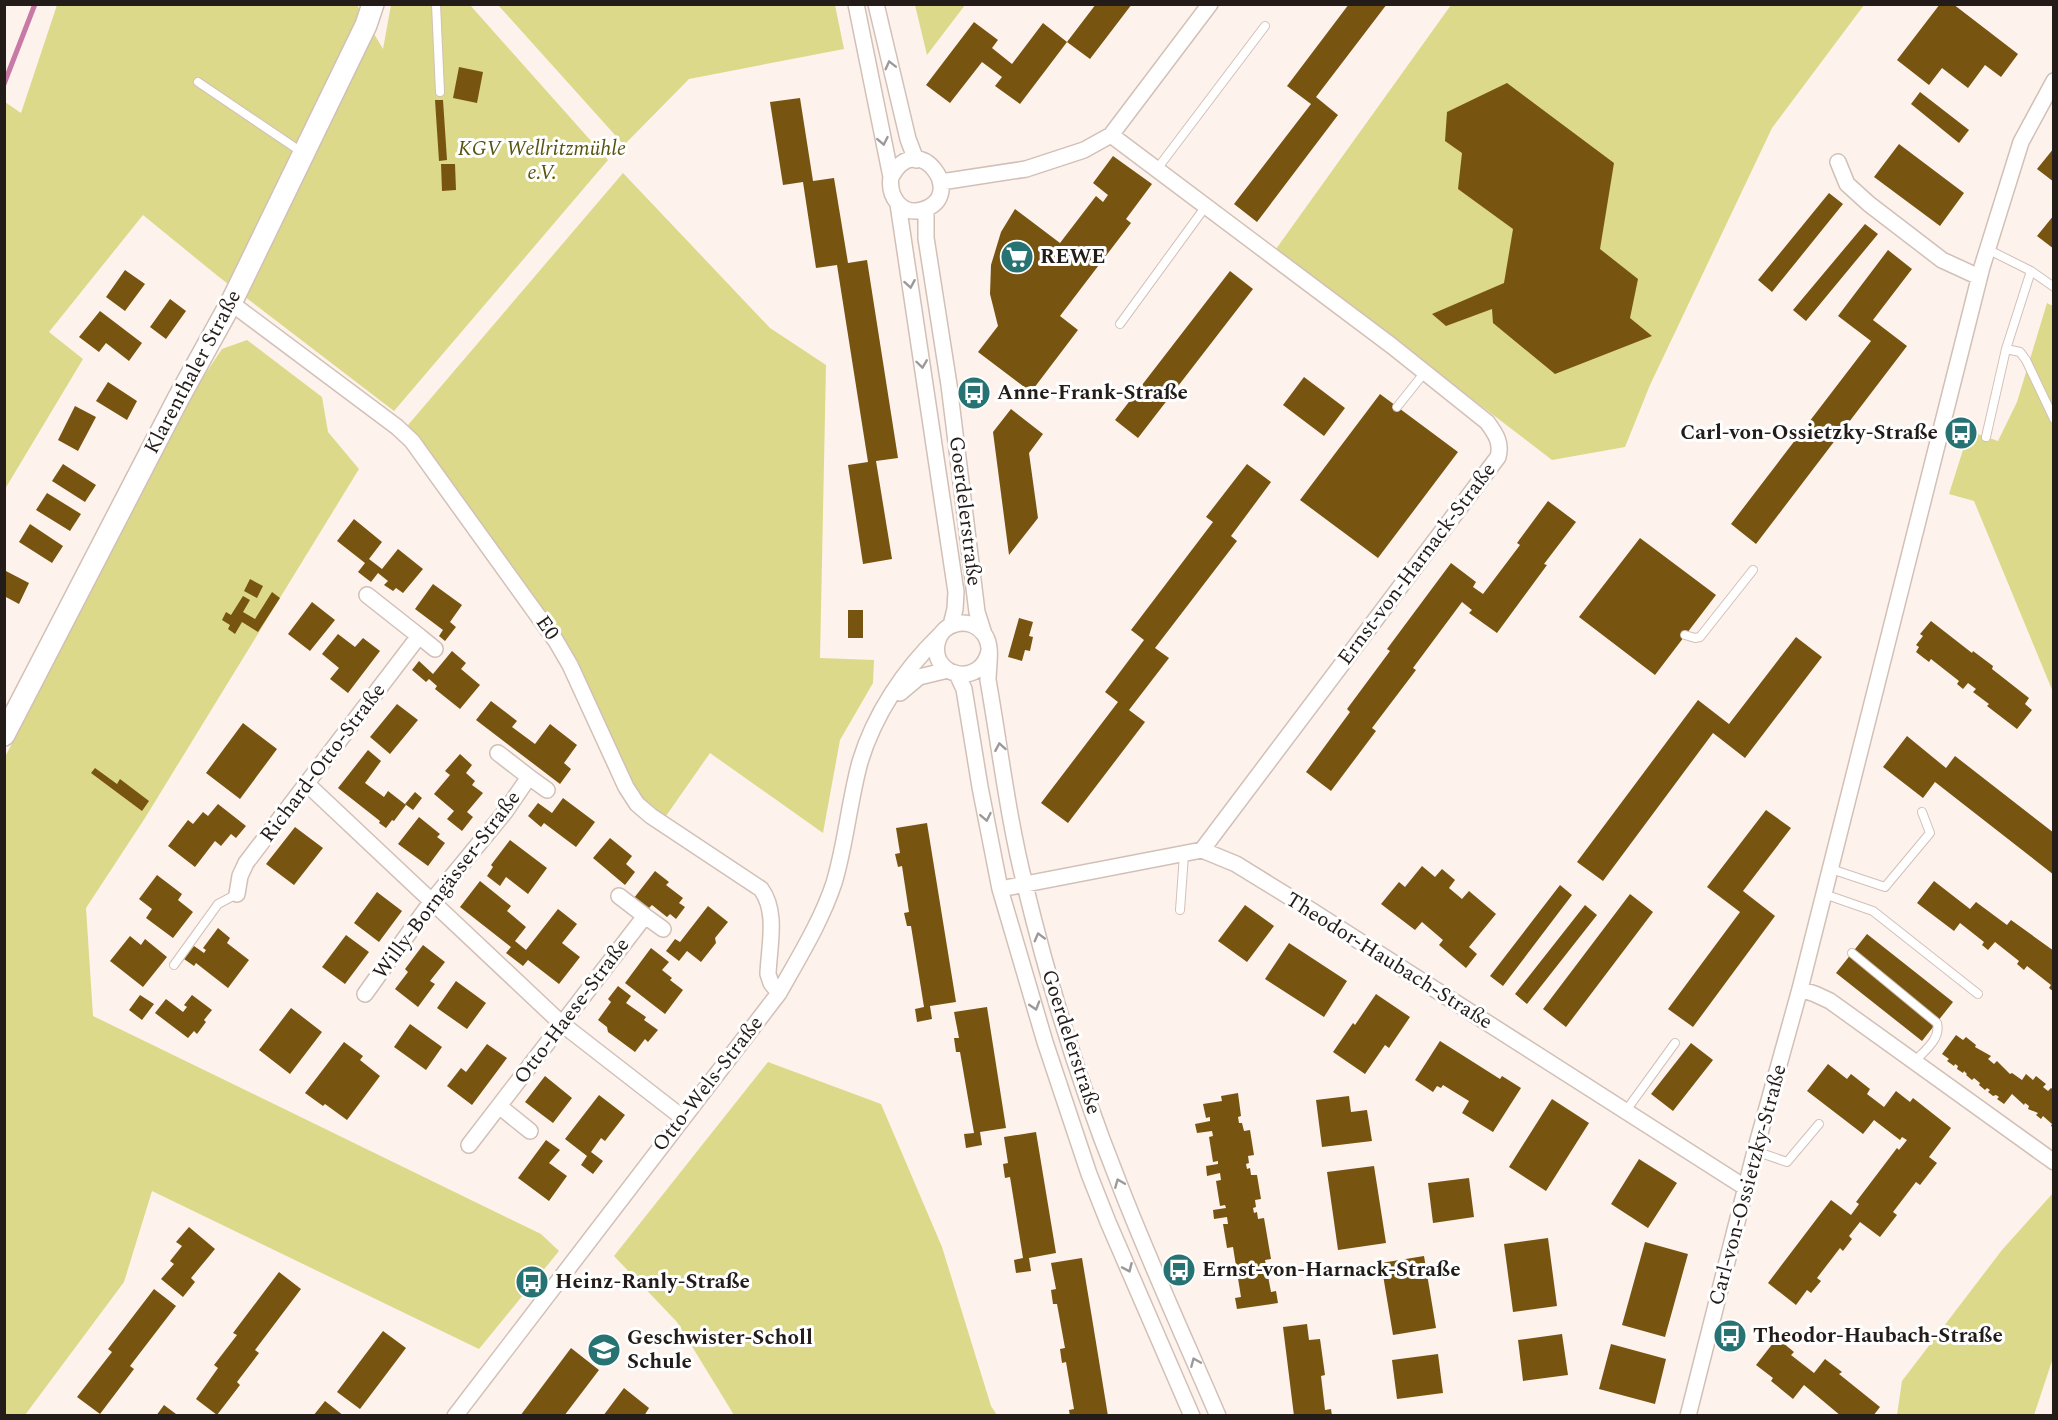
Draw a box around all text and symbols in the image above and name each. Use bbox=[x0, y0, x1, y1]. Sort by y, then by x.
one-way arrow bbox=[885, 60, 897, 70]
park label: KGV Wellritzmühle e.V. bbox=[458, 133, 626, 189]
one-way arrow bbox=[876, 136, 889, 146]
supermarket icon: REWE bbox=[999, 239, 1035, 275]
place label: REWE bbox=[1040, 241, 1106, 273]
one-way arrow bbox=[903, 279, 915, 288]
street label: Klarenthaler Straße bbox=[136, 284, 250, 460]
one-way arrow bbox=[915, 359, 927, 368]
bus stop icon: Anne-Frank-Straße bbox=[956, 375, 992, 411]
place label: Anne-Frank-Straße bbox=[997, 377, 1188, 409]
bus stop icon: Carl-von-Ossietzky-Straße bbox=[1943, 415, 1979, 451]
place label: Carl-von-Ossietzky-Straße bbox=[1680, 417, 1938, 449]
street label: Goerdelerstraße bbox=[940, 434, 990, 588]
street label: Ernst-von-Harnack-Straße bbox=[1330, 456, 1504, 672]
street label: E0 bbox=[527, 609, 567, 647]
street label: Richard-Otto-Straße bbox=[252, 676, 394, 850]
one-way arrow bbox=[994, 742, 1006, 751]
street label: Willy-Borngässer-Straße bbox=[365, 784, 529, 986]
one-way arrow bbox=[979, 812, 992, 822]
street label: Theodor-Haubach-Straße bbox=[1279, 884, 1499, 1038]
street label: Otto-Haese-Straße bbox=[506, 931, 638, 1091]
one-way arrow bbox=[1033, 933, 1046, 943]
street label: Goerdelerstraße bbox=[1032, 965, 1110, 1119]
one-way arrow bbox=[1027, 1000, 1040, 1011]
street label: Otto-Wels-Straße bbox=[645, 1009, 771, 1159]
street label: Carl-von-Ossietzky-Straße bbox=[1700, 1061, 1796, 1309]
one-way arrow bbox=[1113, 1178, 1126, 1188]
bus stop icon: Ernst-von-Harnack-Straße bbox=[1161, 1252, 1197, 1288]
place label: Ernst-von-Harnack-Straße bbox=[1202, 1254, 1461, 1286]
one-way arrow bbox=[1121, 1262, 1133, 1273]
bus stop icon: Heinz-Ranly-Straße bbox=[514, 1264, 550, 1300]
place label: Heinz-Ranly-Straße bbox=[555, 1266, 750, 1298]
bus stop icon: Theodor-Haubach-Straße bbox=[1712, 1318, 1748, 1354]
place label: Theodor-Haubach-Straße bbox=[1753, 1320, 2003, 1352]
place label: Geschwister-Scholl Schule bbox=[627, 1322, 813, 1378]
school or university icon: Geschwister-Scholl Schule bbox=[586, 1332, 622, 1368]
one-way arrow bbox=[1190, 1357, 1202, 1368]

